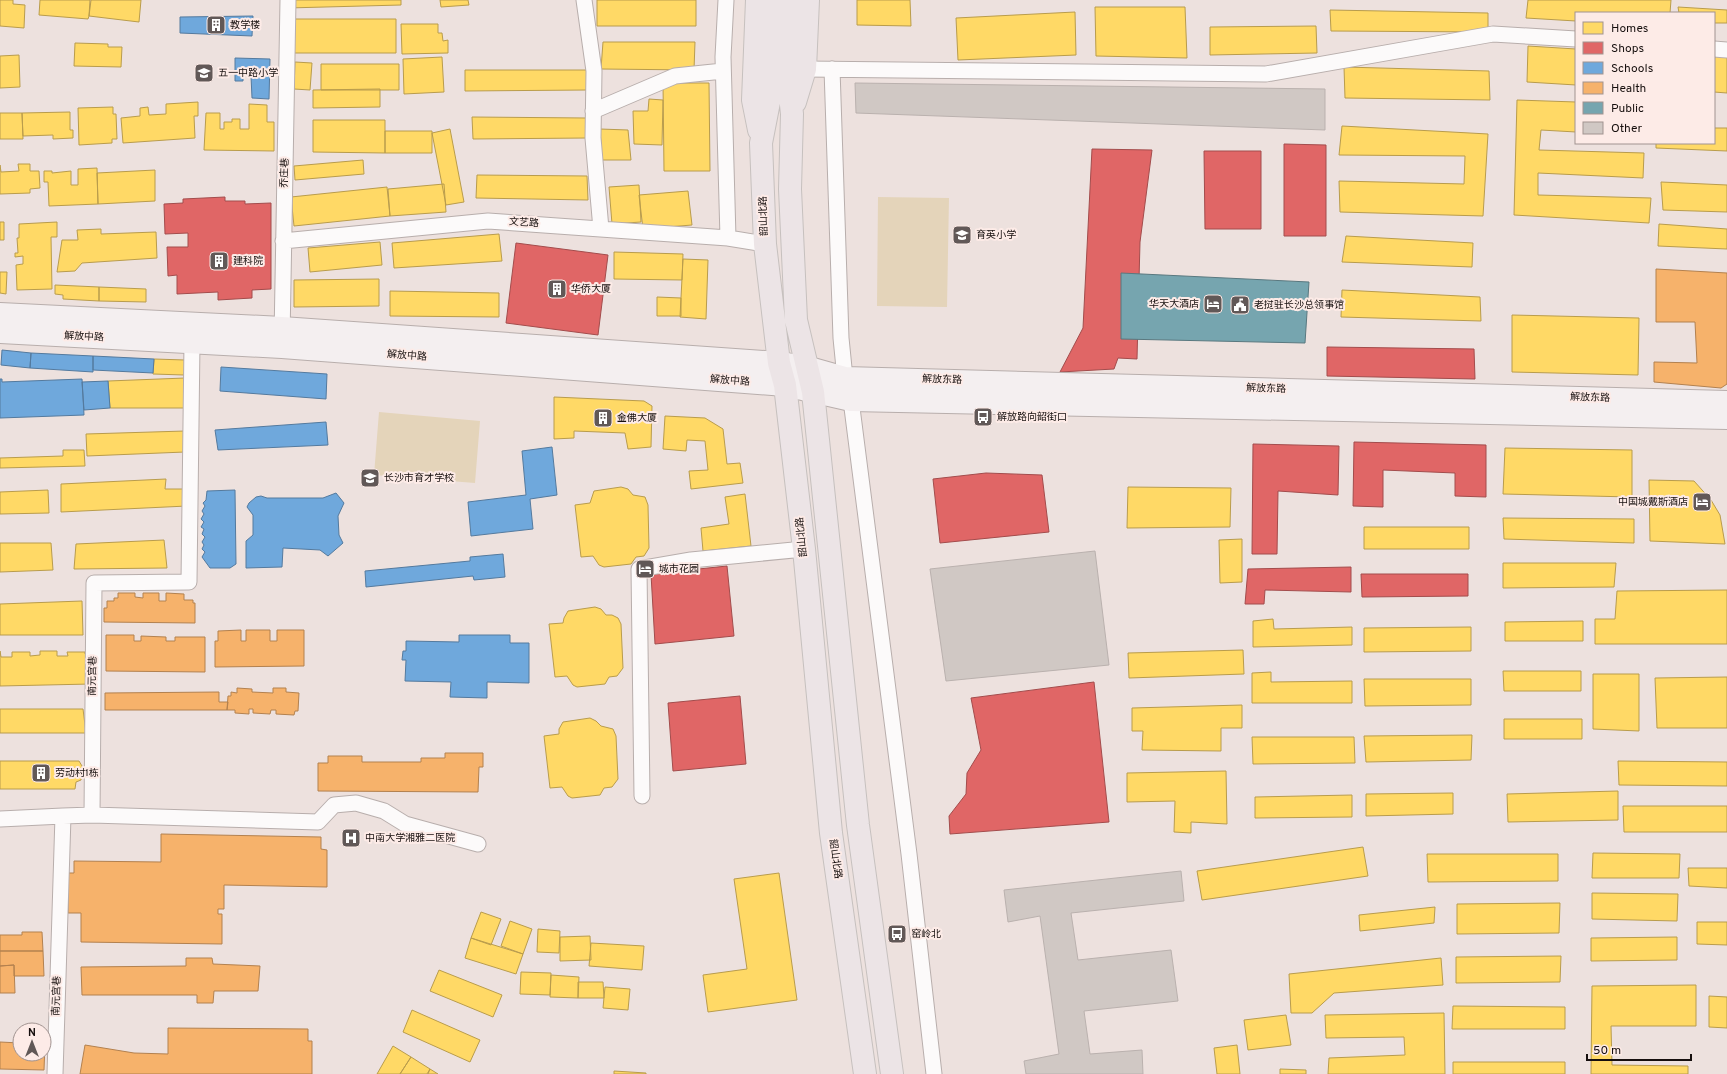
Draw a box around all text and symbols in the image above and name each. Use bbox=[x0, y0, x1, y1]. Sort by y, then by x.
legend bbox=[1575, 12, 1715, 144]
building icon: 教学楼 bbox=[205, 14, 227, 36]
place label: 教学楼 bbox=[230, 19, 260, 32]
text: Homes bbox=[1611, 21, 1648, 37]
text: Shops bbox=[1611, 41, 1644, 57]
text: Schools bbox=[1611, 61, 1653, 77]
school or university icon: 五一中路小学 bbox=[193, 62, 215, 84]
place label: 五一中路小学 bbox=[218, 67, 278, 80]
text: Health bbox=[1611, 81, 1646, 97]
text: Public bbox=[1611, 101, 1644, 117]
text: Other bbox=[1611, 121, 1643, 137]
street label: 乔庄巷 bbox=[278, 158, 292, 188]
street label: 韶山北路 bbox=[757, 196, 771, 236]
street label: 文艺路 bbox=[509, 215, 539, 231]
school or university icon: 育英小学 bbox=[951, 224, 973, 246]
place label: 育英小学 bbox=[976, 229, 1016, 242]
building icon: 建科院 bbox=[208, 250, 230, 272]
place label: 建科院 bbox=[233, 255, 263, 268]
building icon: 华侨大厦 bbox=[546, 278, 568, 300]
place label: 华侨大厦 bbox=[571, 283, 611, 296]
hotel icon: 华天大酒店 bbox=[1202, 293, 1224, 315]
public building icon: 老挝驻长沙总领事馆 bbox=[1229, 294, 1251, 316]
place label: 华天大酒店 bbox=[1149, 298, 1199, 311]
place label: 老挝驻长沙总领事馆 bbox=[1254, 299, 1344, 312]
street label: 解放中路 bbox=[64, 329, 104, 345]
street label: 解放中路 bbox=[387, 348, 427, 364]
street label: 解放中路 bbox=[710, 373, 750, 389]
street label: 解放东路 bbox=[922, 373, 962, 387]
street label: 解放东路 bbox=[1246, 382, 1286, 396]
street label: 解放东路 bbox=[1570, 391, 1610, 405]
bus stop icon: 解放路向韶街口 bbox=[972, 406, 994, 428]
building icon: 金佛大厦 bbox=[592, 407, 614, 429]
place label: 解放路向韶街口 bbox=[997, 411, 1067, 424]
place label: 金佛大厦 bbox=[617, 412, 657, 425]
school or university icon: 长沙市育才学校 bbox=[359, 467, 381, 489]
place label: 长沙市育才学校 bbox=[384, 472, 454, 485]
hotel icon: 中国城戴斯酒店 bbox=[1691, 491, 1713, 513]
place label: 中国城戴斯酒店 bbox=[1618, 496, 1688, 509]
street label: 韶山北路 bbox=[793, 516, 811, 558]
hotel icon: 城市花园 bbox=[634, 558, 656, 580]
place label: 城市花园 bbox=[659, 563, 699, 576]
street label: 南元宫巷 bbox=[86, 656, 100, 696]
building icon: 劳动村1栋 bbox=[30, 762, 52, 784]
place label: 劳动村1栋 bbox=[55, 767, 99, 780]
hospital icon: 中南大学湘雅二医院 bbox=[340, 827, 362, 849]
place label: 中南大学湘雅二医院 bbox=[365, 832, 455, 845]
street label: 韶山北路 bbox=[826, 838, 844, 880]
bus stop icon: 窑岭北 bbox=[886, 923, 908, 945]
place label: 窑岭北 bbox=[911, 928, 941, 941]
street label: 南元宫巷 bbox=[50, 976, 64, 1016]
north arrow bbox=[12, 1022, 52, 1062]
text: N bbox=[28, 1026, 36, 1040]
scale bar bbox=[1587, 1036, 1691, 1062]
text: 50 m bbox=[1593, 1043, 1621, 1059]

